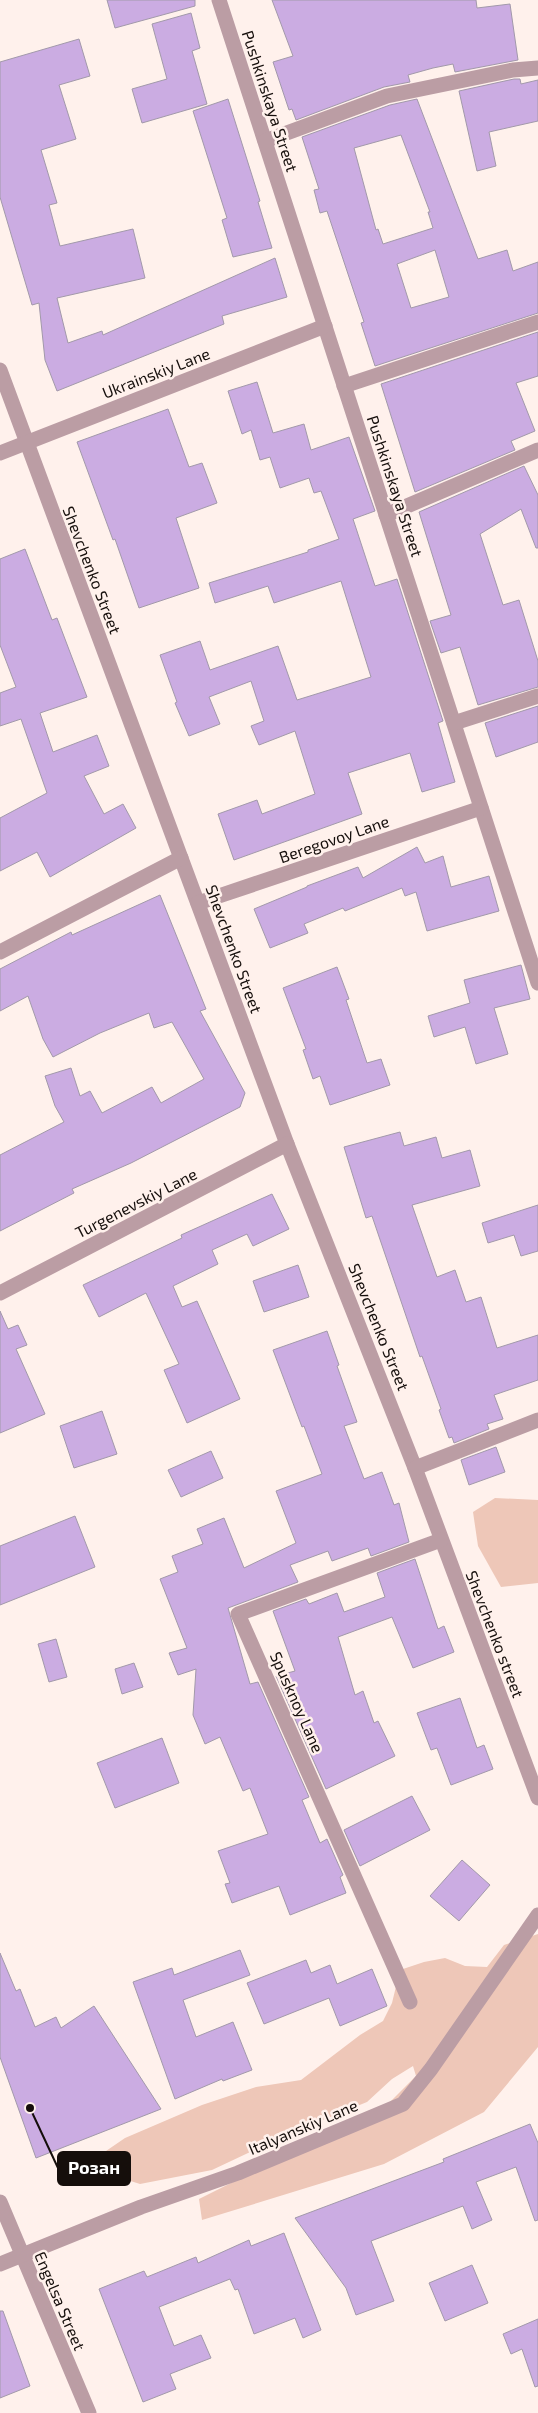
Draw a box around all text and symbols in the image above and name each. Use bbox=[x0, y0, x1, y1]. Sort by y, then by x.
street label: Pushkinskaya Street bbox=[239, 28, 302, 174]
street label: Ukrainskiy Lane bbox=[99, 343, 212, 402]
street label: Pushkinskaya Street bbox=[364, 413, 427, 559]
street label: Shevchenko Street bbox=[59, 503, 126, 636]
street label: Beregovoy Lane bbox=[276, 811, 391, 866]
street label: Shevchenko Street bbox=[202, 882, 267, 1016]
street label: Turgenevskiy Lane bbox=[72, 1164, 200, 1241]
street label: Shevchenko Street bbox=[345, 1261, 414, 1393]
street label: Shevchenko street bbox=[463, 1568, 528, 1700]
street label: Spusknoy Lane bbox=[267, 1648, 328, 1755]
street label: Italyanskiy Lane bbox=[245, 2095, 360, 2158]
callout: Розан bbox=[58, 2152, 130, 2185]
text: Розан bbox=[68, 2156, 120, 2178]
street label: Engelsa Street bbox=[31, 2249, 90, 2353]

